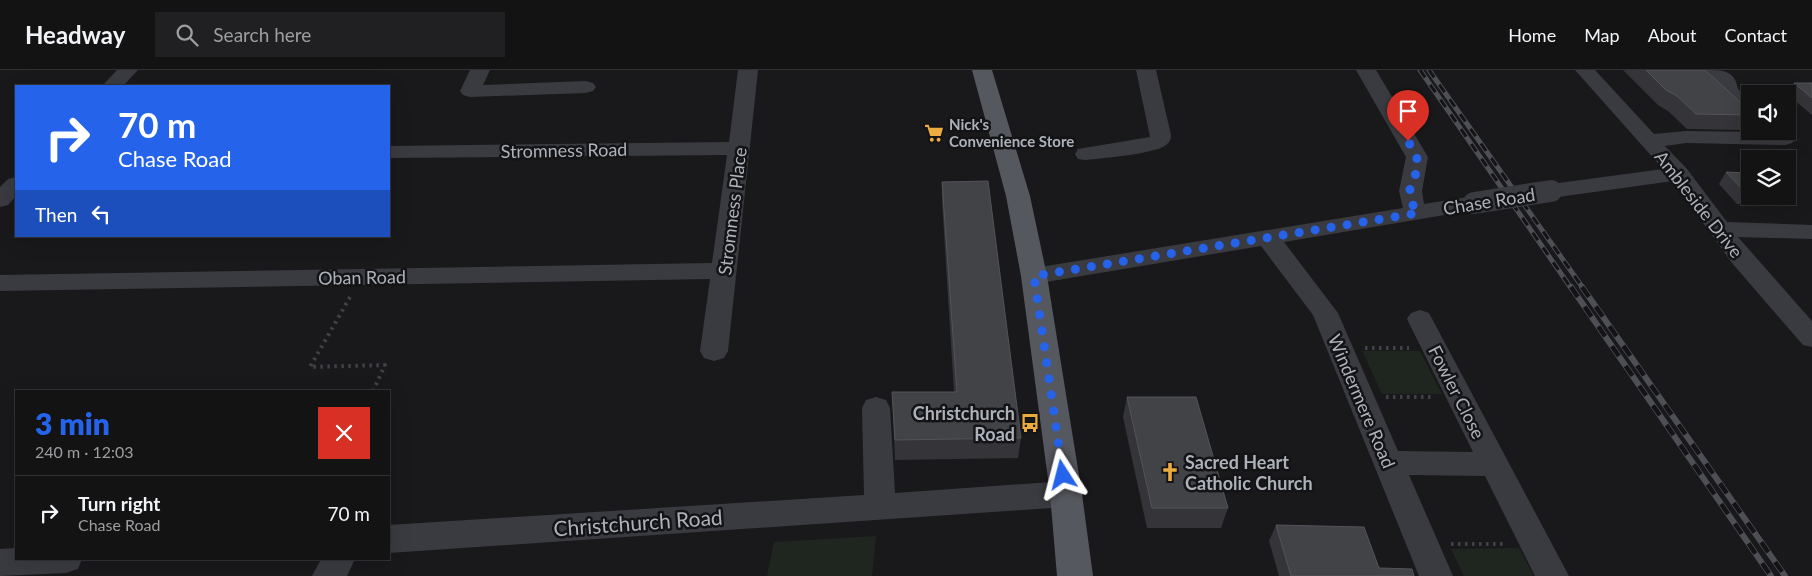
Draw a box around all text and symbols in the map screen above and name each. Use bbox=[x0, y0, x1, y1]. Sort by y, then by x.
search box bbox=[155, 12, 505, 57]
text: Headway bbox=[25, 20, 125, 49]
icon: search bbox=[173, 21, 201, 49]
text: Search here bbox=[213, 23, 311, 46]
text: Home bbox=[1508, 24, 1556, 46]
text: Map bbox=[1584, 24, 1620, 46]
text: About bbox=[1648, 24, 1697, 46]
text: Contact bbox=[1725, 24, 1787, 46]
map controls bbox=[1741, 85, 1796, 205]
button: sound bbox=[1741, 85, 1796, 140]
pin bbox=[1387, 90, 1429, 141]
icon: arrive bbox=[1394, 97, 1422, 125]
text: 70 m bbox=[118, 103, 196, 145]
icon: right bbox=[35, 105, 100, 170]
place label: Nick's Convenience Store bbox=[949, 115, 1074, 150]
supermarket icon: Nick's Convenience Store bbox=[923, 122, 945, 144]
street label: Stromness Road bbox=[500, 138, 628, 162]
text: Chase Road bbox=[118, 145, 231, 172]
street label: Stromness Place bbox=[713, 146, 751, 276]
street label: Ambleside Drive bbox=[1650, 146, 1748, 262]
button: layers bbox=[1741, 150, 1796, 205]
street label: Chase Road bbox=[1441, 183, 1537, 219]
icon: left bbox=[87, 200, 115, 228]
text: Then bbox=[35, 203, 77, 226]
street label: Oban Road bbox=[318, 265, 406, 289]
street label: Windermere Road bbox=[1324, 331, 1400, 471]
street label: Fowler Close bbox=[1424, 342, 1490, 442]
place label: Christchurch Road bbox=[913, 402, 1015, 445]
text: 3 min bbox=[35, 405, 110, 441]
button: close bbox=[318, 407, 370, 459]
bus stop icon: Christchurch Road bbox=[1019, 412, 1041, 434]
text: 240 m · 12:03 bbox=[35, 442, 134, 461]
position arrow bbox=[1036, 448, 1088, 500]
place label: Sacred Heart Catholic Church bbox=[1185, 451, 1313, 494]
church icon: Sacred Heart Catholic Church bbox=[1159, 461, 1181, 483]
text: Turn right bbox=[78, 492, 160, 515]
icon: right bbox=[35, 499, 63, 527]
text: 70 m bbox=[327, 502, 370, 525]
street label: Christchurch Road bbox=[553, 504, 723, 540]
text: Chase Road bbox=[78, 515, 161, 534]

